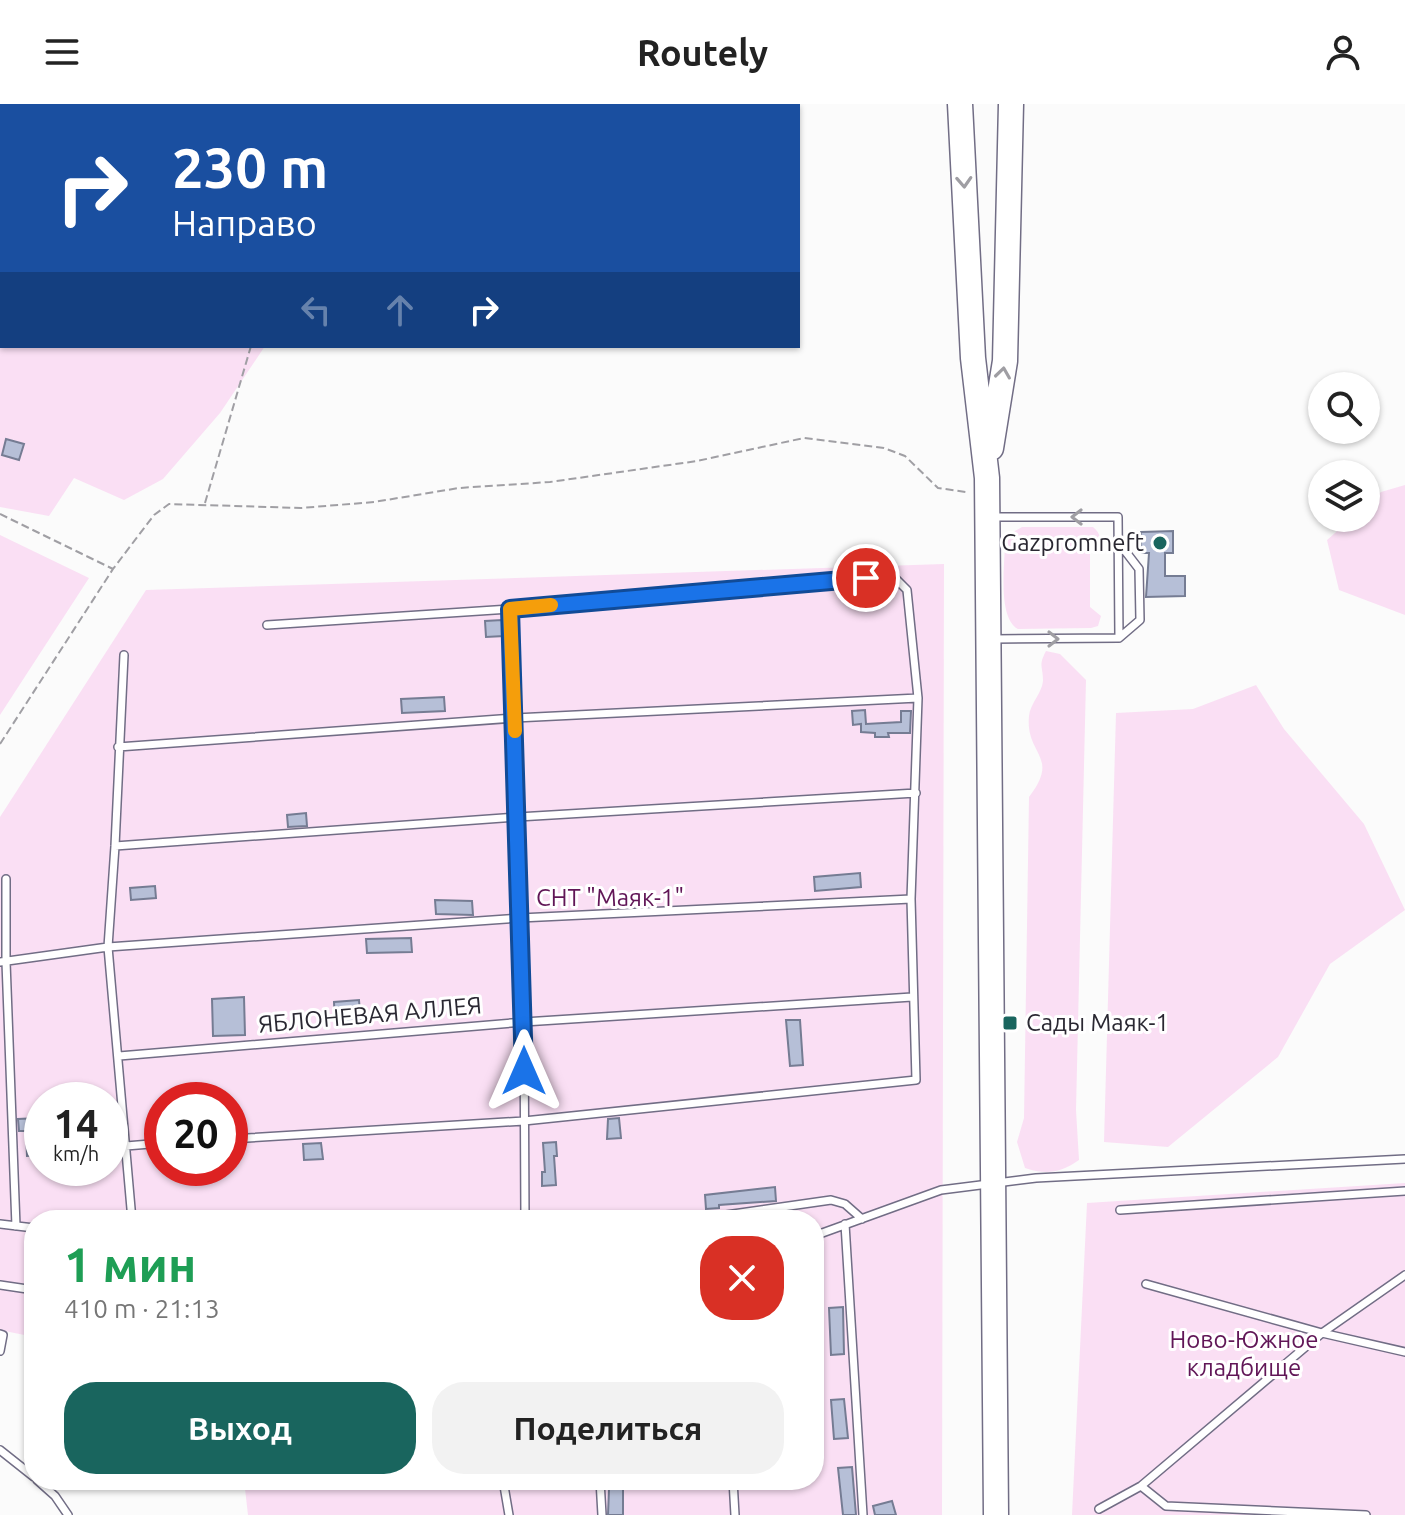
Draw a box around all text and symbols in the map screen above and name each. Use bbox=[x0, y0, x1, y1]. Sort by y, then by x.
icon: menu bbox=[40, 30, 84, 74]
icon: person bbox=[1321, 30, 1365, 74]
text: Routely bbox=[637, 32, 768, 73]
icon: right bbox=[40, 136, 144, 240]
text: 230 m bbox=[172, 136, 328, 199]
one-way arrow bbox=[955, 176, 972, 189]
text: Направо bbox=[172, 202, 317, 243]
icon: left bbox=[294, 288, 338, 332]
icon: ahead bbox=[378, 288, 422, 332]
icon: right bbox=[462, 288, 506, 332]
one-way arrow bbox=[994, 367, 1011, 380]
map controls bbox=[1308, 372, 1380, 532]
button: search bbox=[1308, 372, 1380, 444]
button: layers bbox=[1308, 460, 1380, 532]
one-way arrow bbox=[1070, 508, 1083, 526]
place label: Gazpromneft bbox=[1001, 529, 1145, 556]
marker: Gazpromneft bbox=[1151, 534, 1169, 552]
pin bbox=[832, 544, 900, 612]
icon: arrive bbox=[844, 556, 888, 600]
one-way arrow bbox=[1047, 630, 1060, 647]
park label: СНТ "Маяк-1" bbox=[536, 884, 684, 911]
street label: ЯБЛОНЕВАЯ АЛЛЕЯ bbox=[257, 991, 483, 1038]
place label: Сады Маяк-1 bbox=[1026, 1009, 1169, 1036]
marker: Сады Маяк-1 bbox=[1001, 1014, 1019, 1032]
position arrow bbox=[482, 1029, 566, 1113]
speed limit sign: 20 bbox=[144, 1082, 248, 1186]
text: 14 bbox=[53, 1101, 99, 1146]
text: km/h bbox=[53, 1142, 99, 1165]
button: close bbox=[700, 1236, 784, 1320]
text: 1 мин bbox=[64, 1237, 196, 1291]
text: 410 m · 21:13 bbox=[64, 1294, 220, 1323]
park label: Ново-Южное кладбище bbox=[1170, 1326, 1318, 1381]
button: Выход bbox=[64, 1382, 416, 1474]
button: Поделиться bbox=[432, 1382, 784, 1474]

